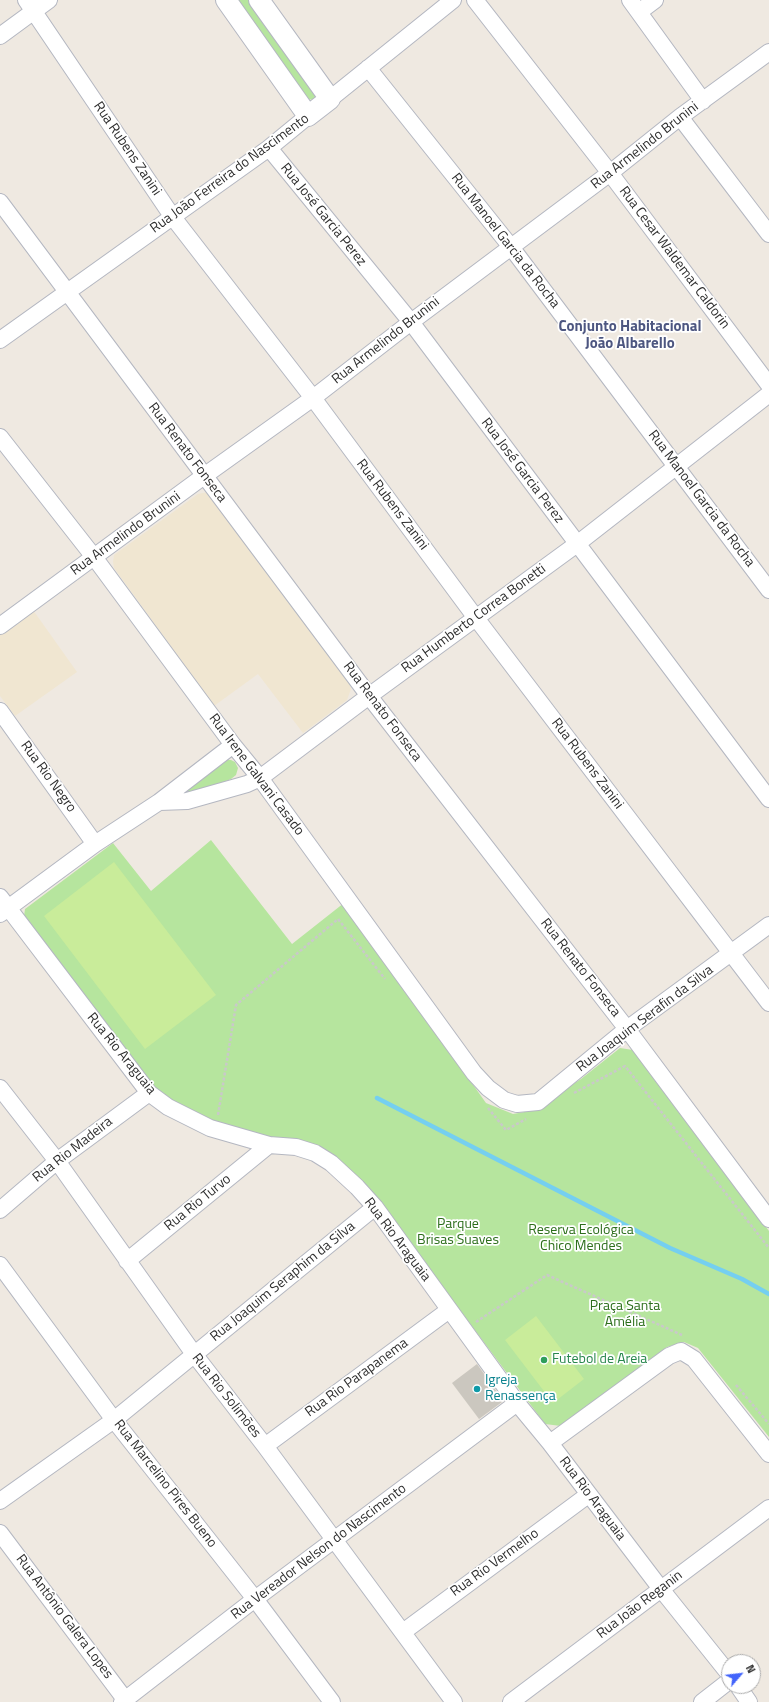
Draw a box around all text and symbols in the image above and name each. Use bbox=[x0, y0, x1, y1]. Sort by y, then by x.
street label: Rua Rubens Zanini bbox=[89, 99, 165, 199]
street label: Rua Armelindo Brunini bbox=[588, 99, 702, 193]
street label: Rua João Ferreira do Nascimento bbox=[147, 111, 313, 237]
street label: Rua José Garcia Perez bbox=[276, 160, 370, 270]
street label: Rua Manoel Garcia da Rocha bbox=[447, 170, 563, 312]
street label: Rua Cesar Waldemar Caldorin bbox=[615, 184, 733, 332]
street label: Rua Armelindo Brunini bbox=[329, 294, 443, 388]
district label: Conjunto Habitacional João Albarello bbox=[558, 318, 702, 353]
street label: Rua Renato Fonseca bbox=[144, 400, 230, 506]
street label: Rua José Garcia Perez bbox=[477, 415, 567, 527]
street label: Rua Manoel Garcia da Rocha bbox=[644, 427, 758, 571]
street label: Rua Rubens Zanini bbox=[352, 456, 432, 554]
street label: Rua Armelindo Brunini bbox=[68, 488, 184, 580]
street label: Rua Humberto Correa Bonetti bbox=[399, 561, 549, 677]
street label: Rua Renato Fonseca bbox=[339, 659, 425, 765]
street label: Rua Irene Galvani Casado bbox=[205, 711, 307, 839]
street label: Rua Rubens Zanini bbox=[547, 715, 627, 813]
street label: Rua Rio Negro bbox=[17, 738, 79, 816]
street label: Rua Renato Fonseca bbox=[536, 915, 624, 1021]
street label: Rua Joaquim Serafin da Silva bbox=[573, 962, 717, 1076]
street label: Rua Rio Araguaia bbox=[83, 1010, 159, 1098]
street label: Rua Rio Madeira bbox=[30, 1114, 116, 1186]
street label: Rua Rio Turvo bbox=[161, 1171, 235, 1235]
street label: Rua Rio Araguaia bbox=[360, 1195, 434, 1285]
park label: Parque Brisas Suaves bbox=[417, 1217, 499, 1250]
street label: Rua Joaquim Seraphim da Silva bbox=[207, 1218, 359, 1346]
park label: Reserva Ecológica Chico Mendes bbox=[528, 1223, 634, 1256]
park label: Praça Santa Amélia bbox=[590, 1299, 660, 1332]
street label: Rua Rio Parapanema bbox=[302, 1335, 412, 1421]
street label: Rua Rio Solimões bbox=[188, 1351, 264, 1441]
place label: Futebol de Areia bbox=[552, 1352, 647, 1368]
marker: Futebol de Areia bbox=[539, 1355, 549, 1365]
place label: Igreja Renassença bbox=[485, 1373, 556, 1406]
marker: Igreja Renassença bbox=[472, 1384, 482, 1394]
street label: Rua Marcelino Pires Bueno bbox=[110, 1417, 220, 1551]
street label: Rua Rio Araguaia bbox=[555, 1454, 629, 1544]
street label: Rua Vereador Nelson do Nascimento bbox=[228, 1481, 410, 1623]
street label: Rua Rio Vermelho bbox=[448, 1525, 542, 1601]
street label: Rua Antônio Galera Lopes bbox=[12, 1552, 116, 1682]
street label: Rua João Reganin bbox=[594, 1567, 686, 1643]
north arrow bbox=[721, 1654, 761, 1694]
text: N bbox=[742, 1662, 760, 1676]

